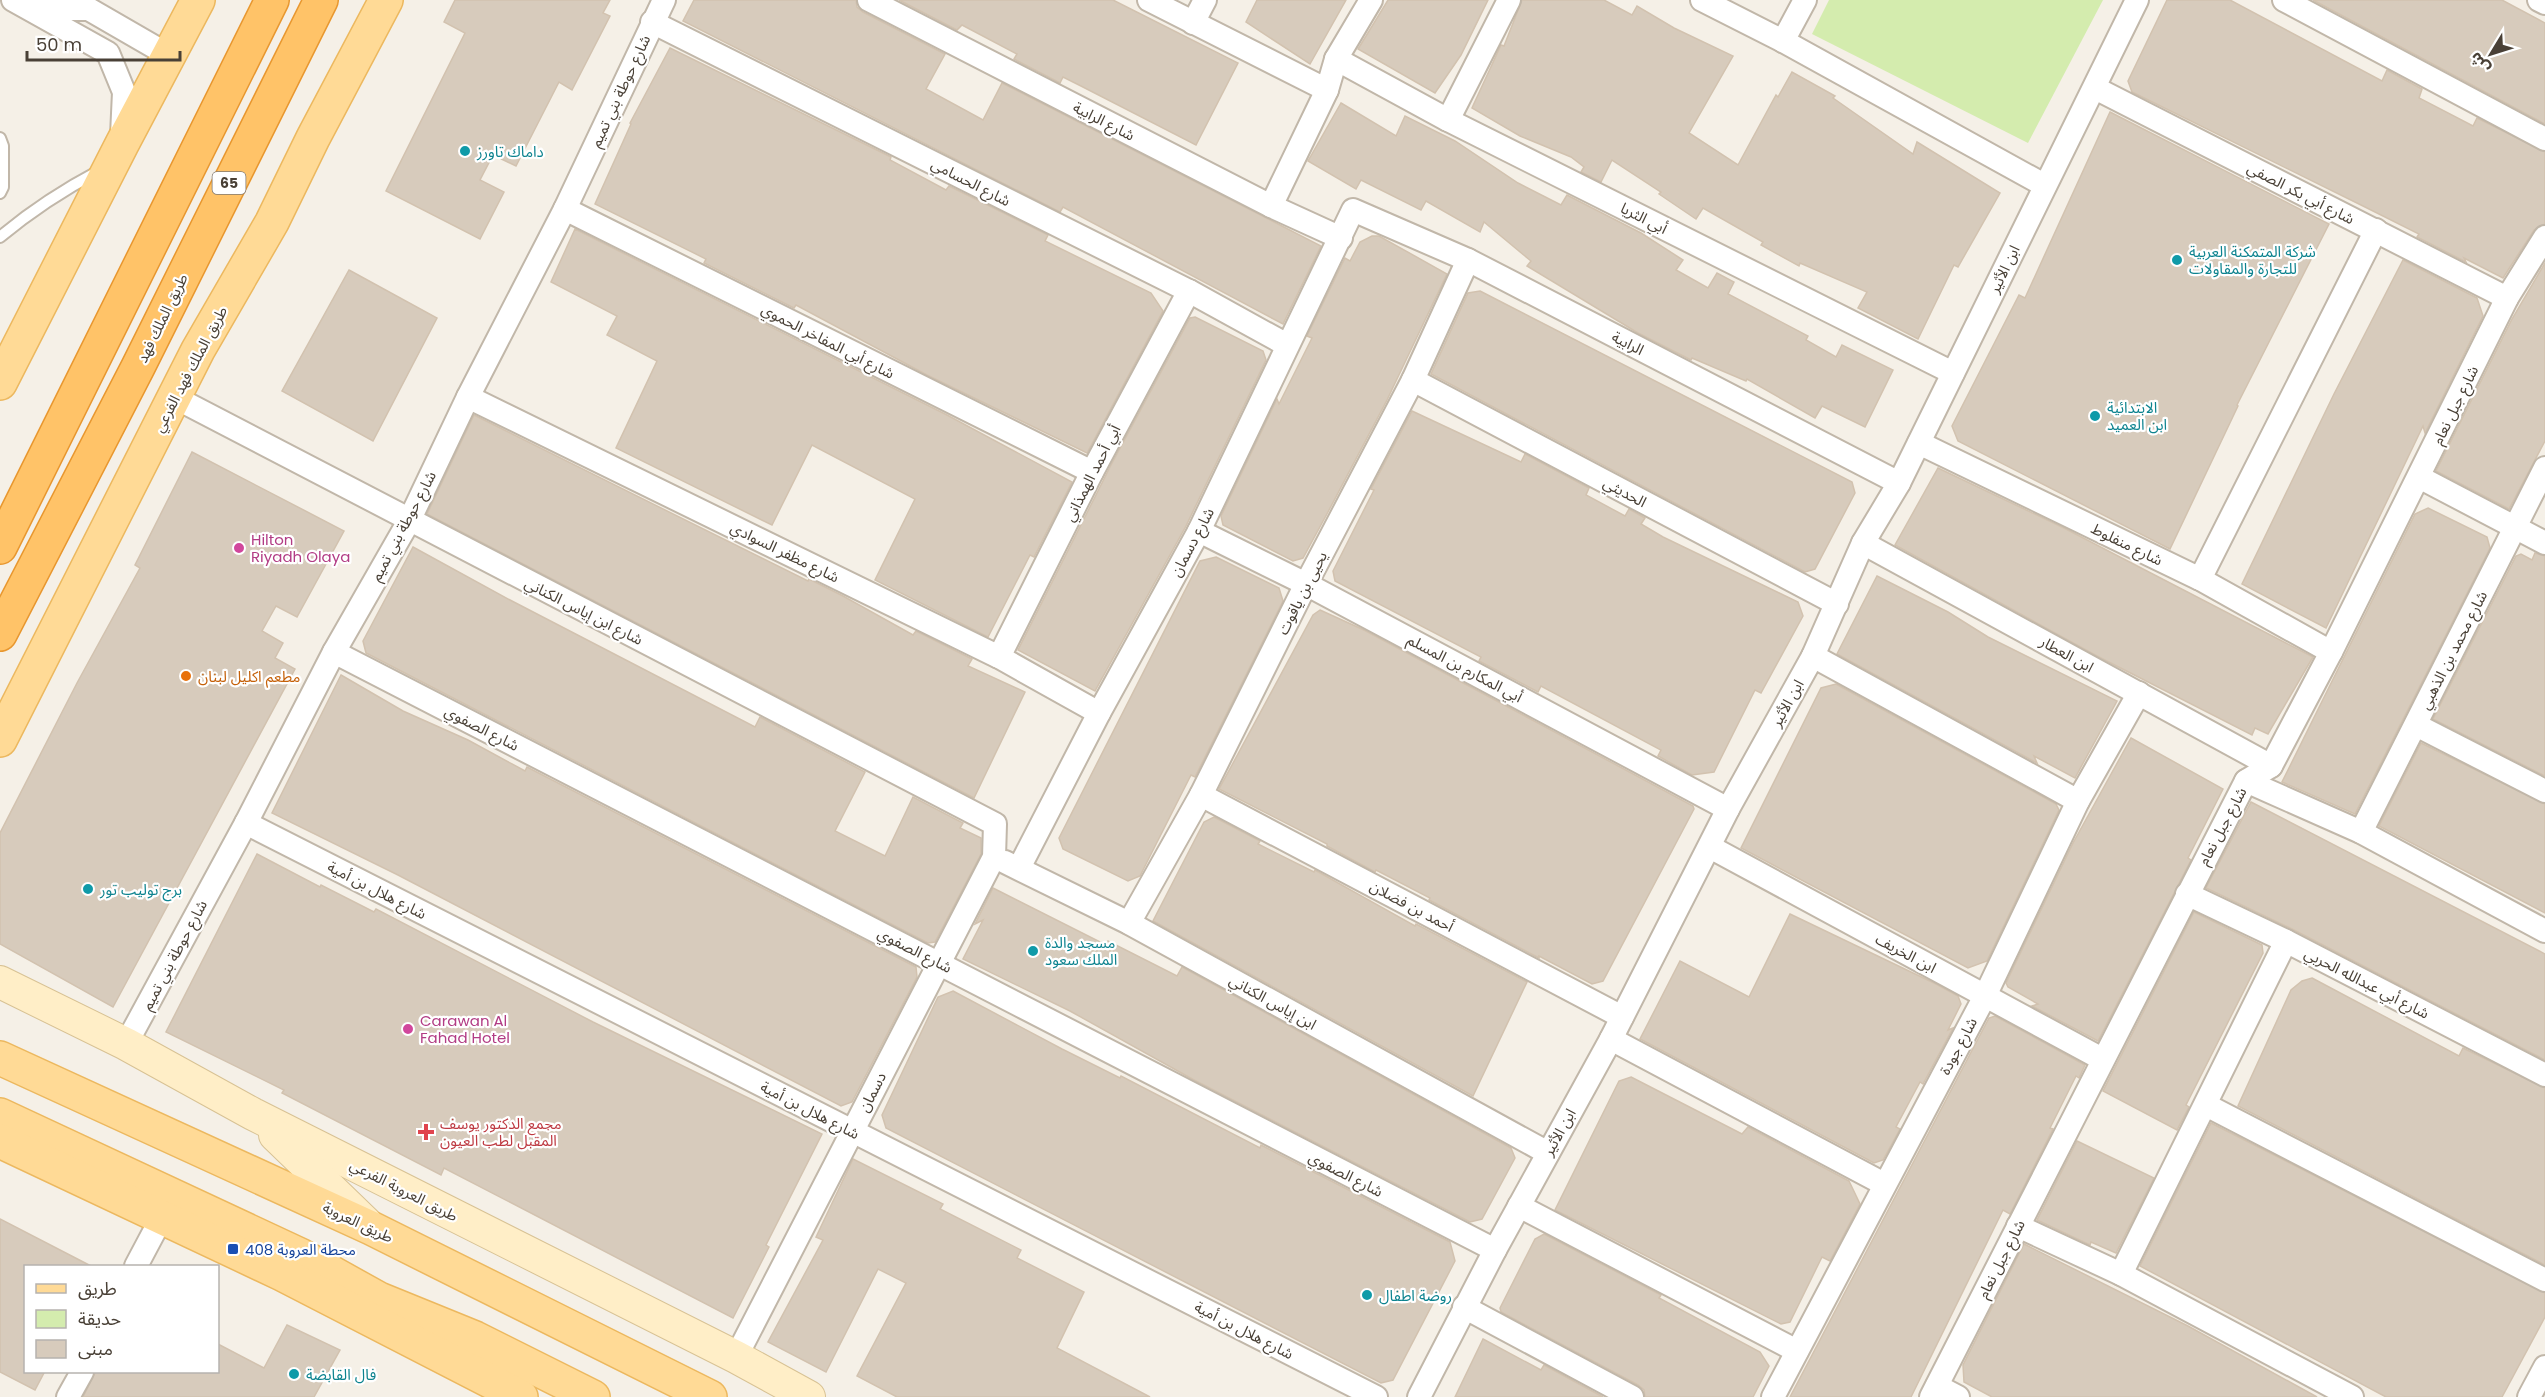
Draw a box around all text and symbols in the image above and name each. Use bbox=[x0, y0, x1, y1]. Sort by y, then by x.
scale bar bbox=[27, 24, 180, 62]
north arrow bbox=[2461, 24, 2521, 84]
street label: شارع حوطة بني تميم bbox=[585, 31, 657, 152]
text: 50 m bbox=[36, 32, 82, 57]
text: ش bbox=[2464, 47, 2495, 79]
street label: شارع الرابية bbox=[1069, 96, 1139, 147]
place label: داماك تاورز bbox=[476, 141, 544, 162]
marker: داماك تاورز bbox=[458, 144, 472, 158]
street label: شارع الحسامي bbox=[927, 153, 1014, 213]
street label: شارع أبي بكر الصفي bbox=[2243, 157, 2358, 231]
road number: 65 bbox=[212, 172, 246, 194]
street label: أبي الثريا bbox=[1616, 197, 1671, 240]
place label: شركة المتمكنة العربية للتجارة والمقاولات bbox=[2189, 241, 2316, 279]
street label: ابن الأثير bbox=[1983, 242, 2025, 297]
marker: شركة المتمكنة العربية للتجارة والمقاولات bbox=[2170, 253, 2184, 267]
street label: طريق الملك فهد bbox=[131, 270, 193, 366]
street label: شارع أبي المفاخر الحموي bbox=[757, 298, 898, 386]
street label: طريق الملك فهد الفرعي bbox=[148, 302, 233, 436]
street label: الرابية bbox=[1608, 326, 1648, 360]
street label: شارع جبل نعام bbox=[2427, 362, 2485, 449]
place label: الابتدائية ابن العميد bbox=[2107, 397, 2167, 435]
marker: الابتدائية ابن العميد bbox=[2088, 409, 2102, 423]
street label: أبي أحمد الهمذاني bbox=[1059, 421, 1127, 526]
street label: شارع حوطة بني تميم bbox=[365, 467, 443, 586]
street label: الحديثي bbox=[1599, 472, 1650, 513]
street label: شارع دسمان bbox=[1165, 504, 1221, 581]
street label: شارع مظفر السوادي bbox=[726, 517, 843, 589]
street label: شارع منفلوط bbox=[2087, 518, 2166, 572]
place label: Hilton Riyadh Olaya bbox=[251, 529, 350, 567]
marker: Hilton Riyadh Olaya bbox=[232, 541, 246, 555]
street label: يحيى بن ياقوت bbox=[1272, 548, 1332, 638]
street label: شارع ابن إياس الكناني bbox=[520, 572, 647, 652]
street label: شارع محمد بن الذهبي bbox=[2414, 587, 2494, 714]
street label: أبي المكارم بن المسلم bbox=[1403, 629, 1527, 709]
street label: ابن العطار bbox=[2036, 630, 2098, 677]
place label: مطعم اكليل لبنان bbox=[198, 666, 300, 688]
marker: مطعم اكليل لبنان bbox=[179, 669, 193, 683]
street label: ابن الأثير bbox=[1765, 676, 1809, 731]
street label: شارع الصفوي bbox=[440, 700, 523, 758]
street label: شارع جبل نعام bbox=[2193, 783, 2253, 870]
street label: شارع هلال بن أمية bbox=[323, 856, 430, 926]
street label: أحمد بن فضلان bbox=[1366, 875, 1458, 937]
place label: برج توليب تور bbox=[99, 879, 182, 902]
marker: برج توليب تور bbox=[81, 882, 95, 896]
street label: شارع حوطة بني تميم bbox=[136, 896, 214, 1015]
street label: شارع الصفوي bbox=[873, 922, 956, 980]
street label: ابن الخريف bbox=[1872, 928, 1940, 978]
place label: مسجد والدة الملك سعود bbox=[1045, 932, 1117, 970]
street label: شارع أبي عبدالله الحربي bbox=[2300, 942, 2433, 1025]
marker: مسجد والدة الملك سعود bbox=[1026, 944, 1040, 958]
street label: ابن إياس الكناني bbox=[1225, 969, 1320, 1036]
place label: Carawan Al Fahad Hotel bbox=[420, 1010, 510, 1048]
street label: شارع جودة bbox=[1934, 1013, 1984, 1079]
marker: Carawan Al Fahad Hotel bbox=[401, 1022, 415, 1036]
street label: دسمان bbox=[853, 1068, 891, 1116]
street label: شارع هلال بن أمية bbox=[756, 1076, 863, 1146]
street label: ابن الأثير bbox=[1537, 1105, 1581, 1160]
place label: مجمع الدكتور يوسف المقبل لطب العيون bbox=[440, 1113, 562, 1151]
marker: مجمع الدكتور يوسف المقبل لطب العيون bbox=[417, 1123, 435, 1141]
street label: شارع الصفوي bbox=[1304, 1146, 1387, 1204]
street label: طريق العروبة الفرعي bbox=[347, 1155, 461, 1225]
street label: طريق العروبة bbox=[320, 1198, 396, 1246]
street label: شارع جبل نعام bbox=[1972, 1216, 2032, 1303]
place label: محطة العروبة 408 bbox=[245, 1239, 356, 1260]
marker: محطة العروبة 408 bbox=[226, 1242, 240, 1256]
legend bbox=[24, 1265, 219, 1373]
text: طريق bbox=[78, 1276, 117, 1301]
place label: روضة اطفال bbox=[1379, 1285, 1452, 1306]
marker: روضة اطفال bbox=[1360, 1288, 1374, 1302]
street label: شارع هلال بن أمية bbox=[1190, 1296, 1297, 1366]
text: حديقة bbox=[78, 1306, 121, 1331]
text: مبنى bbox=[78, 1336, 113, 1361]
place label: فال القابضة bbox=[306, 1364, 377, 1385]
marker: فال القابضة bbox=[287, 1367, 301, 1381]

